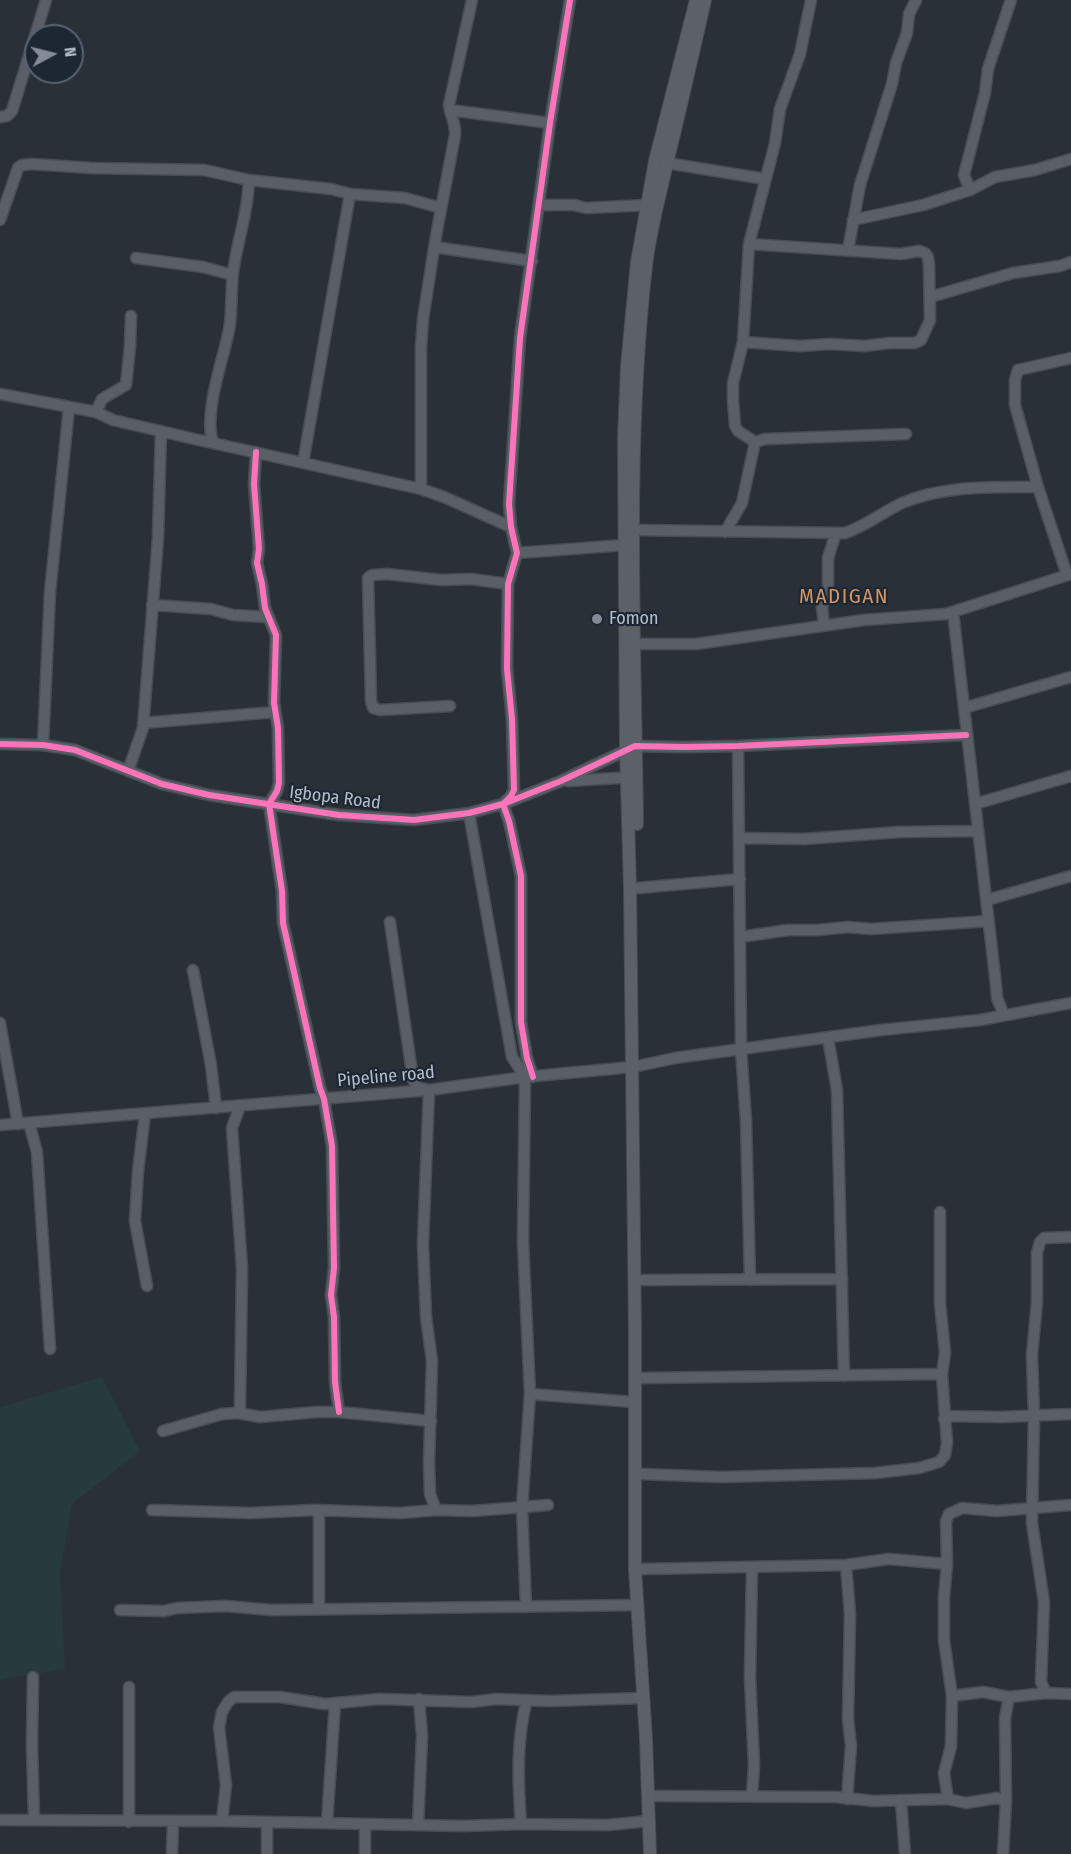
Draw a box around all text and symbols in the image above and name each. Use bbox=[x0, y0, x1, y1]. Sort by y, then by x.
north arrow bbox=[24, 24, 84, 84]
text: N bbox=[60, 46, 80, 58]
district label: MADIGAN bbox=[799, 584, 889, 610]
place label: Fomon bbox=[609, 608, 659, 630]
marker: Fomon bbox=[590, 612, 604, 626]
street label: Igbopa Road bbox=[288, 782, 382, 814]
street label: Pipeline road bbox=[336, 1062, 436, 1092]

